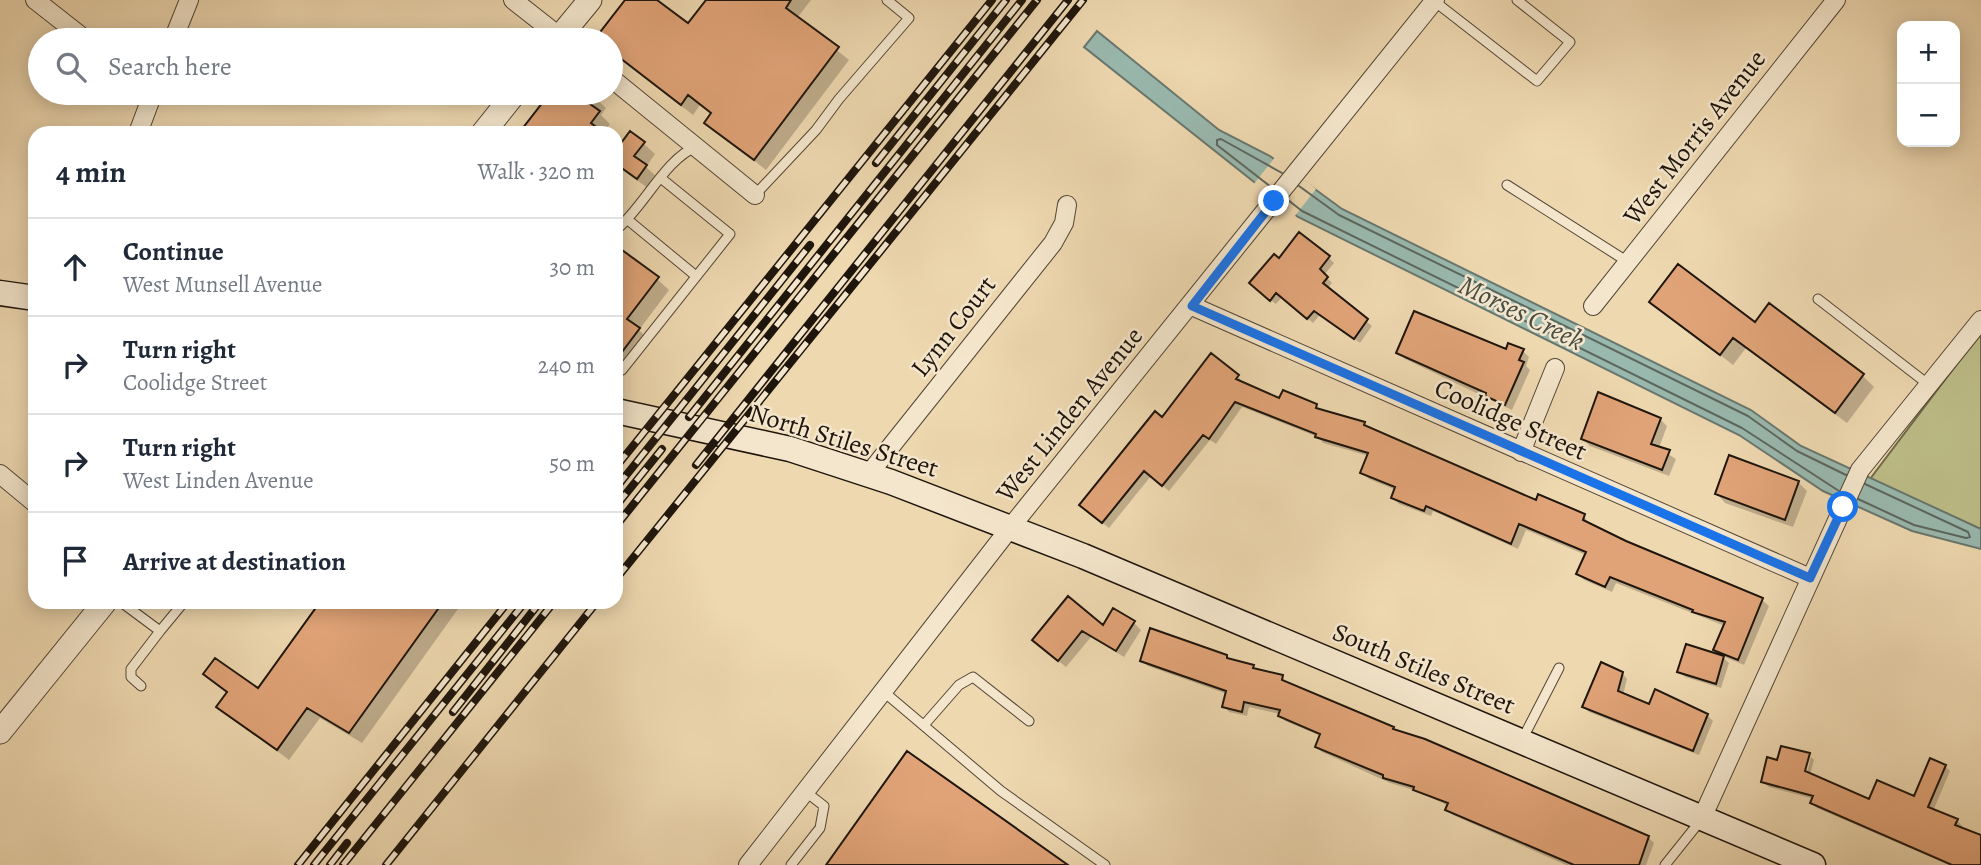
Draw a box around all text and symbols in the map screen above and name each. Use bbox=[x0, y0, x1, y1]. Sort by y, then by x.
map controls bbox=[1897, 21, 1960, 147]
button: + bbox=[1897, 21, 1960, 84]
search box bbox=[28, 28, 623, 105]
street label: West Morris Avenue bbox=[1614, 43, 1774, 233]
icon: search bbox=[52, 48, 90, 86]
text: Search here bbox=[108, 49, 232, 84]
button: − bbox=[1897, 84, 1960, 147]
text: 4 min bbox=[56, 152, 126, 192]
text: Walk · 320 m bbox=[478, 156, 595, 187]
route end bbox=[1258, 185, 1289, 216]
text: Continue bbox=[123, 234, 224, 269]
icon: ahead bbox=[56, 248, 94, 286]
text: 30 m bbox=[549, 252, 595, 283]
water label: Morses Creek bbox=[1452, 266, 1591, 360]
street label: Lynn Court bbox=[903, 268, 1004, 384]
text: West Munsell Avenue bbox=[123, 269, 322, 300]
street label: West Linden Avenue bbox=[987, 320, 1151, 510]
text: Turn right bbox=[123, 332, 236, 367]
icon: right bbox=[56, 346, 94, 384]
text: 240 m bbox=[538, 350, 595, 381]
text: Coolidge Street bbox=[123, 367, 267, 398]
street label: Coolidge Street bbox=[1429, 370, 1593, 469]
street label: North Stiles Street bbox=[745, 395, 943, 486]
text: Turn right bbox=[123, 430, 236, 465]
icon: right bbox=[56, 444, 94, 482]
text: 50 m bbox=[549, 448, 595, 479]
text: West Linden Avenue bbox=[123, 465, 313, 496]
route start bbox=[1827, 491, 1858, 522]
icon: arrive bbox=[56, 542, 94, 580]
text: Arrive at destination bbox=[123, 544, 346, 579]
street label: South Stiles Street bbox=[1327, 614, 1521, 723]

